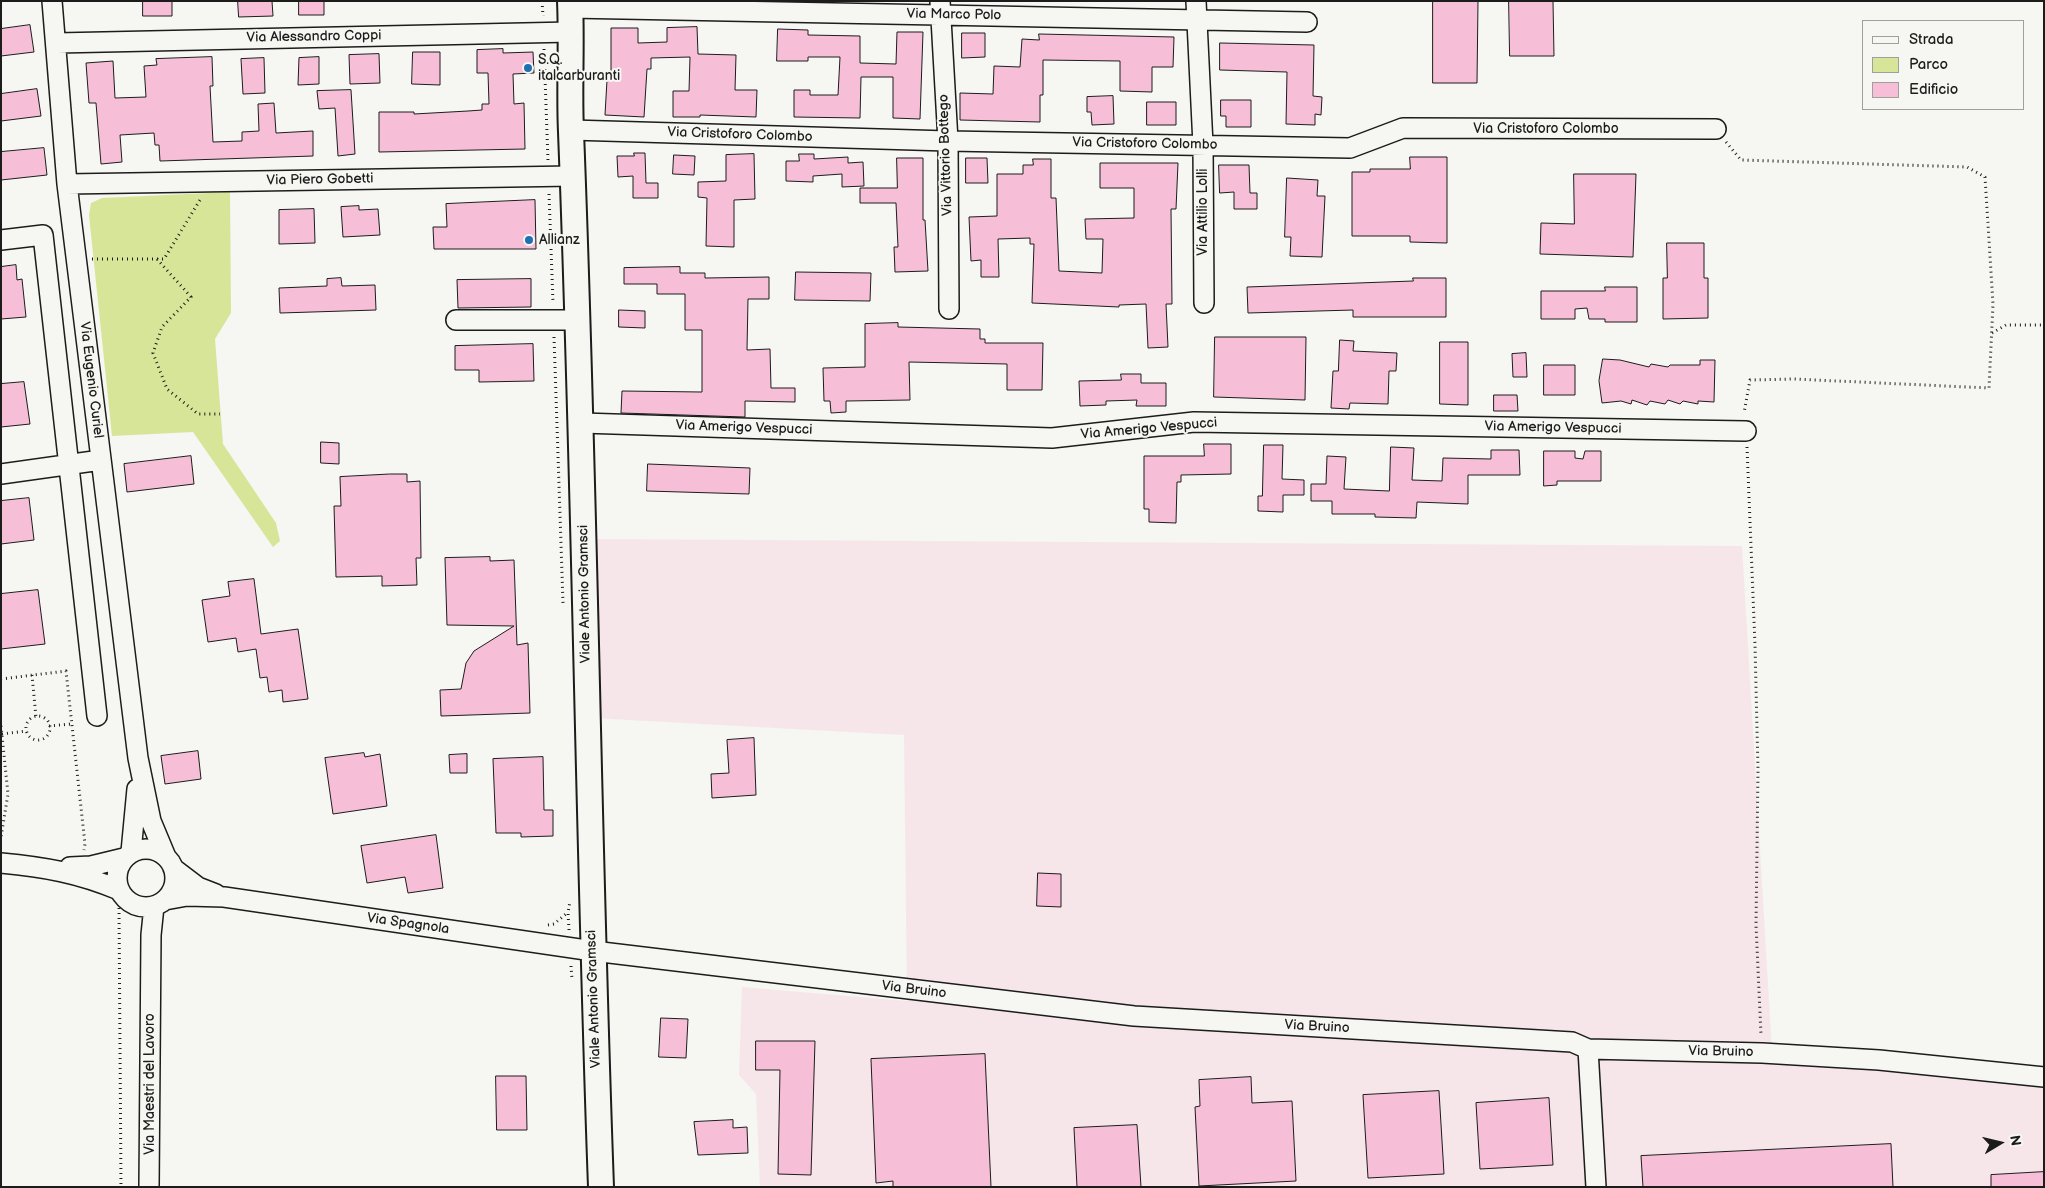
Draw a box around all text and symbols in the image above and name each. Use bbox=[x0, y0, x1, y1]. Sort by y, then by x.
street label: Via Marco Polo bbox=[906, 6, 1002, 24]
legend bbox=[1862, 20, 2025, 110]
street label: Via Alessandro Coppi bbox=[246, 27, 382, 47]
text: Strada bbox=[1909, 30, 1953, 49]
place label: S.Q. italcarburanti bbox=[538, 52, 620, 84]
text: Parco bbox=[1909, 55, 1948, 74]
marker: S.Q. italcarburanti bbox=[522, 62, 534, 74]
text: Edificio bbox=[1909, 80, 1958, 99]
street label: Via Vittorio Bottego bbox=[935, 94, 957, 216]
street label: Via Cristoforo Colombo bbox=[1473, 121, 1619, 137]
street label: Via Cristoforo Colombo bbox=[667, 124, 813, 146]
street label: Via Cristoforo Colombo bbox=[1072, 134, 1218, 154]
street label: Via Attilio Lolli bbox=[1195, 168, 1211, 256]
street label: Via Piero Gobetti bbox=[266, 171, 374, 189]
place label: Allianz bbox=[539, 232, 580, 248]
marker: Allianz bbox=[523, 234, 535, 246]
street label: Via Eugenio Curiel bbox=[76, 321, 106, 439]
street label: Via Amerigo Vespucci bbox=[1080, 415, 1218, 443]
street label: Via Amerigo Vespucci bbox=[675, 417, 813, 439]
street label: Via Amerigo Vespucci bbox=[1484, 418, 1622, 438]
street label: Viale Antonio Gramsci bbox=[575, 525, 595, 663]
street label: Via Spagnola bbox=[366, 910, 450, 938]
street label: Viale Antonio Gramsci bbox=[583, 929, 605, 1069]
street label: Via Bruino bbox=[881, 978, 947, 1002]
street label: Via Maestri del Lavoro bbox=[142, 1013, 158, 1155]
street label: Via Bruino bbox=[1284, 1017, 1350, 1037]
street label: Via Bruino bbox=[1688, 1043, 1754, 1061]
north arrow bbox=[1975, 1118, 2025, 1168]
text: N bbox=[2006, 1134, 2025, 1147]

